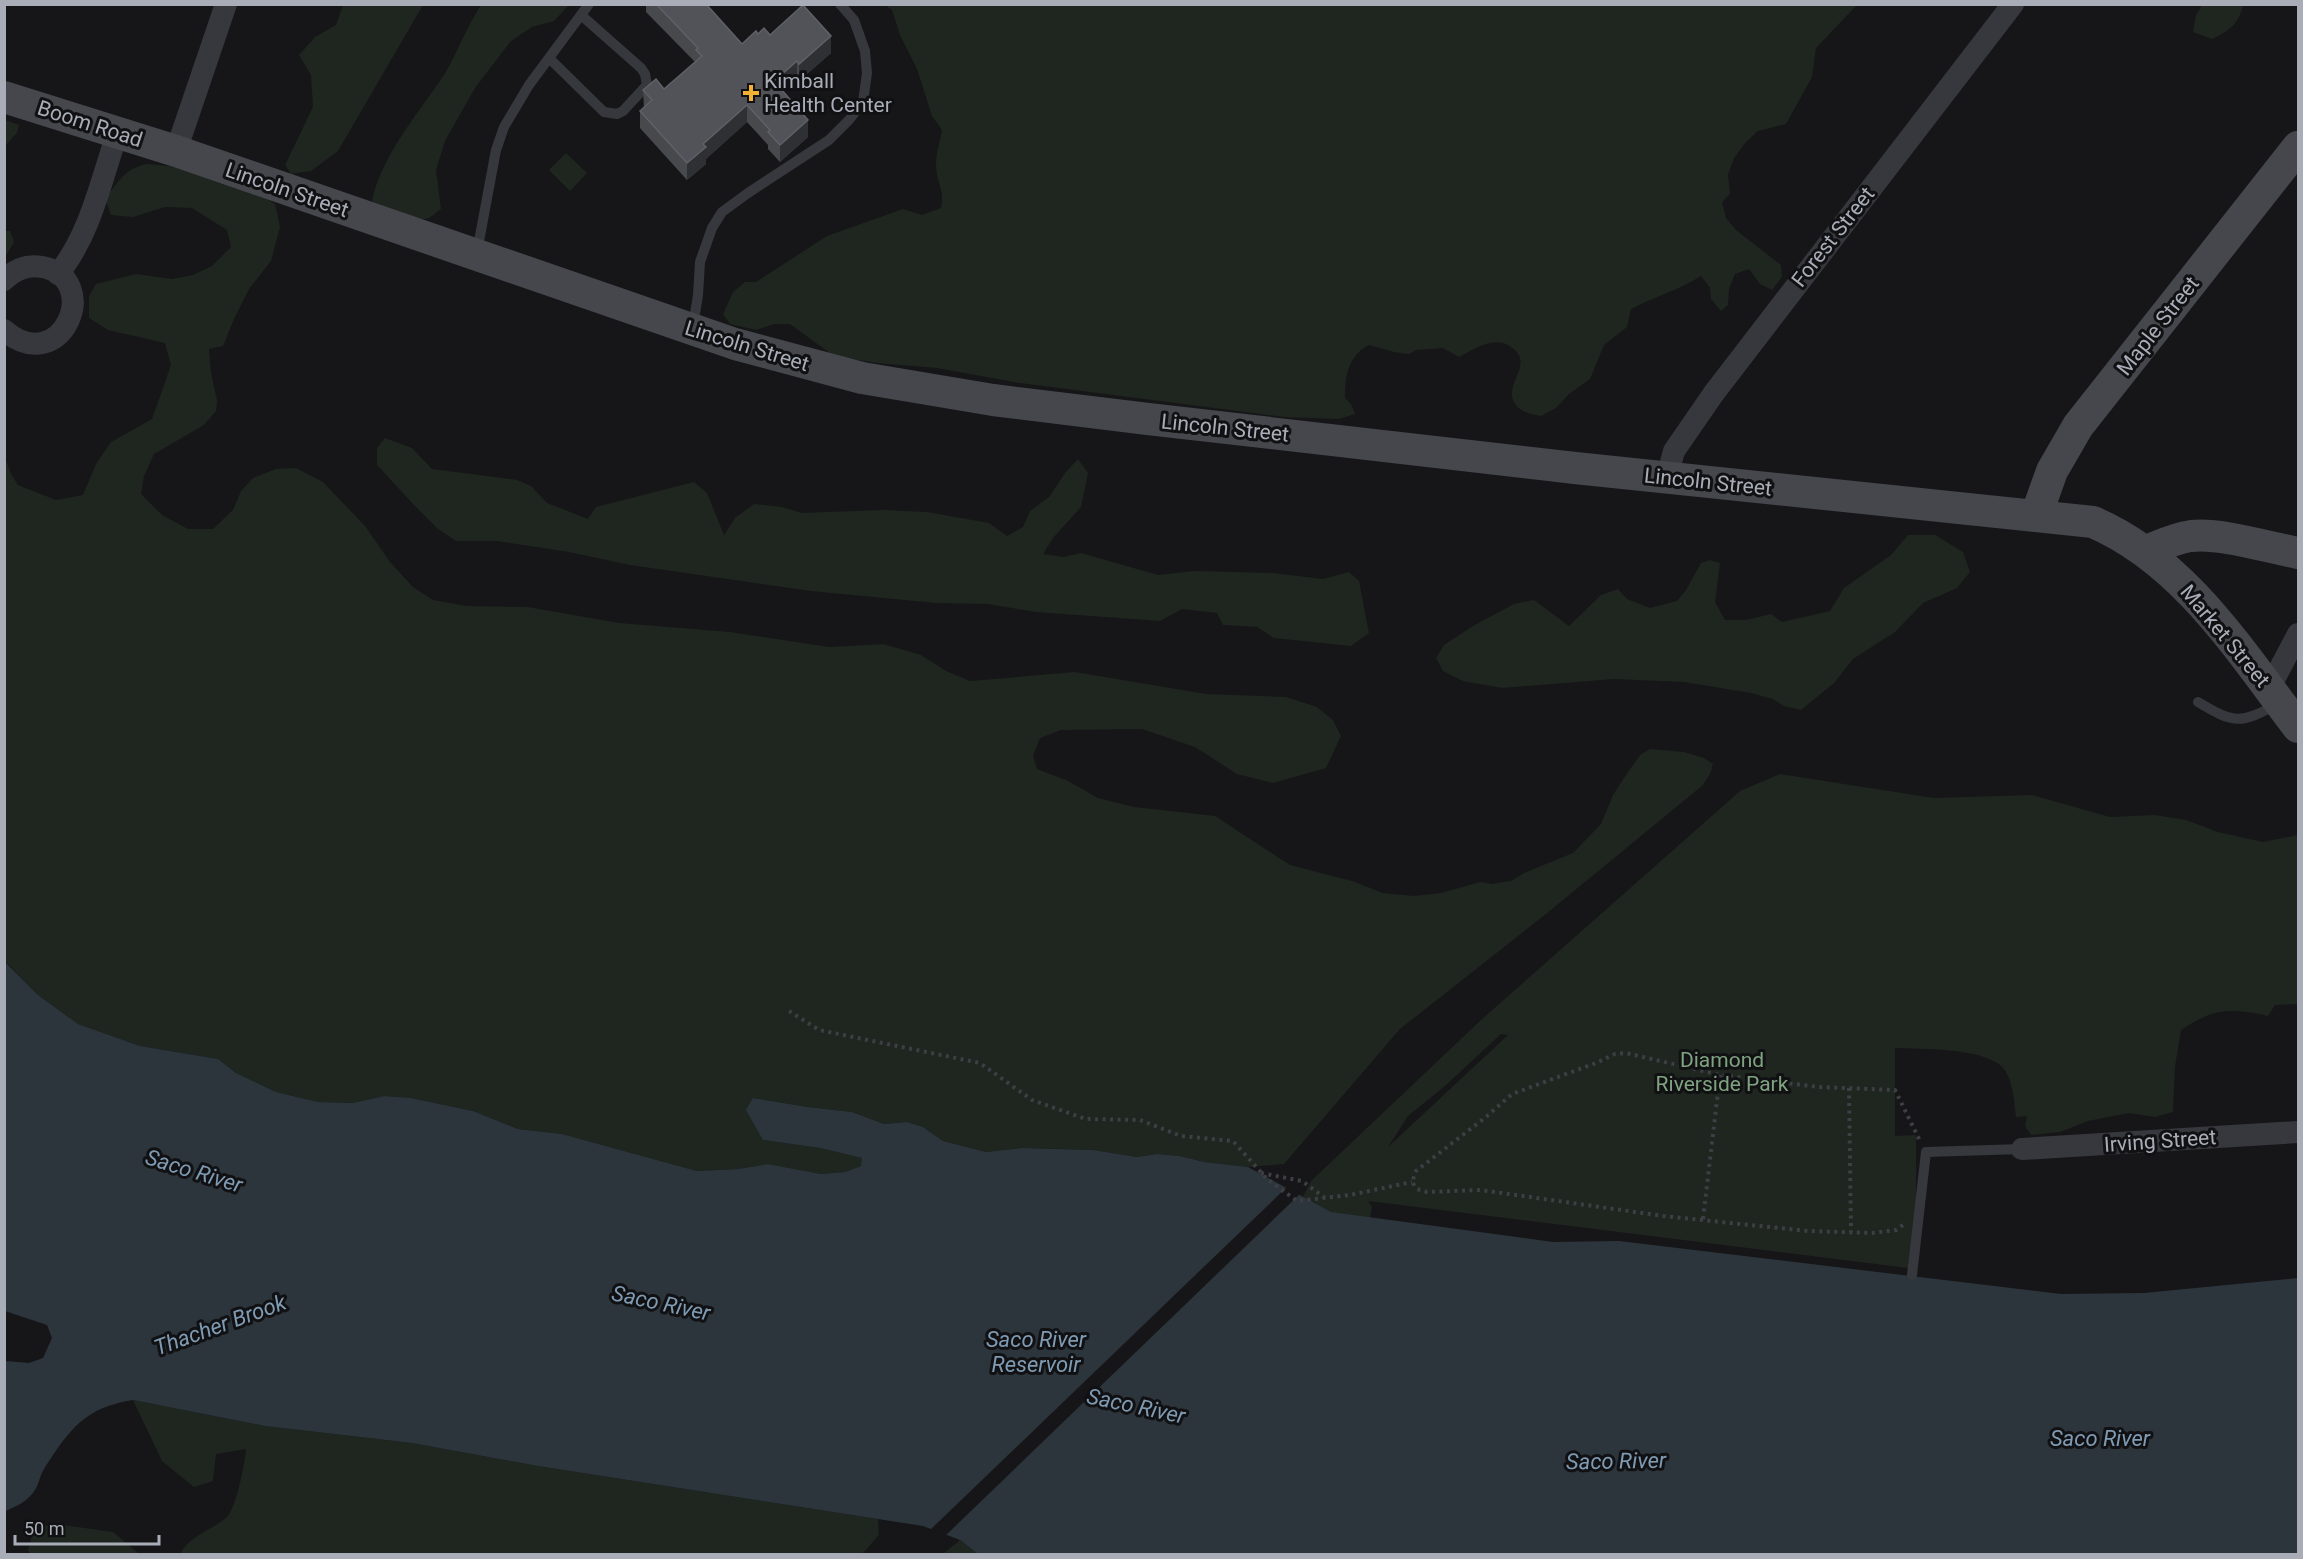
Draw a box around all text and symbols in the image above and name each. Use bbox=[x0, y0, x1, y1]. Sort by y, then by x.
place label: Kimball Health Center bbox=[764, 69, 892, 117]
marker: Kimball Health Center bbox=[742, 84, 760, 102]
street label: Boom Road bbox=[35, 96, 145, 152]
street label: Lincoln Street bbox=[222, 158, 352, 222]
street label: Forest Street bbox=[1787, 182, 1879, 292]
street label: Maple Street bbox=[2112, 272, 2204, 380]
street label: Lincoln Street bbox=[682, 316, 812, 376]
street label: Lincoln Street bbox=[1160, 409, 1290, 447]
street label: Lincoln Street bbox=[1643, 463, 1773, 501]
street label: Market Street bbox=[2175, 580, 2275, 692]
park label: Diamond Riverside Park bbox=[1656, 1048, 1789, 1096]
street label: Irving Street bbox=[2103, 1125, 2217, 1157]
water label: Saco River bbox=[142, 1144, 246, 1198]
water label: Saco River bbox=[609, 1280, 713, 1326]
water label: Thacher Brook bbox=[151, 1289, 290, 1360]
water label: Saco River Reservoir bbox=[986, 1327, 1087, 1377]
water label: Saco River bbox=[1084, 1383, 1188, 1429]
water label: Saco River bbox=[2050, 1426, 2151, 1451]
water label: Saco River bbox=[1566, 1448, 1667, 1474]
scale bar bbox=[15, 1508, 159, 1546]
text: 50 m bbox=[24, 1518, 64, 1539]

